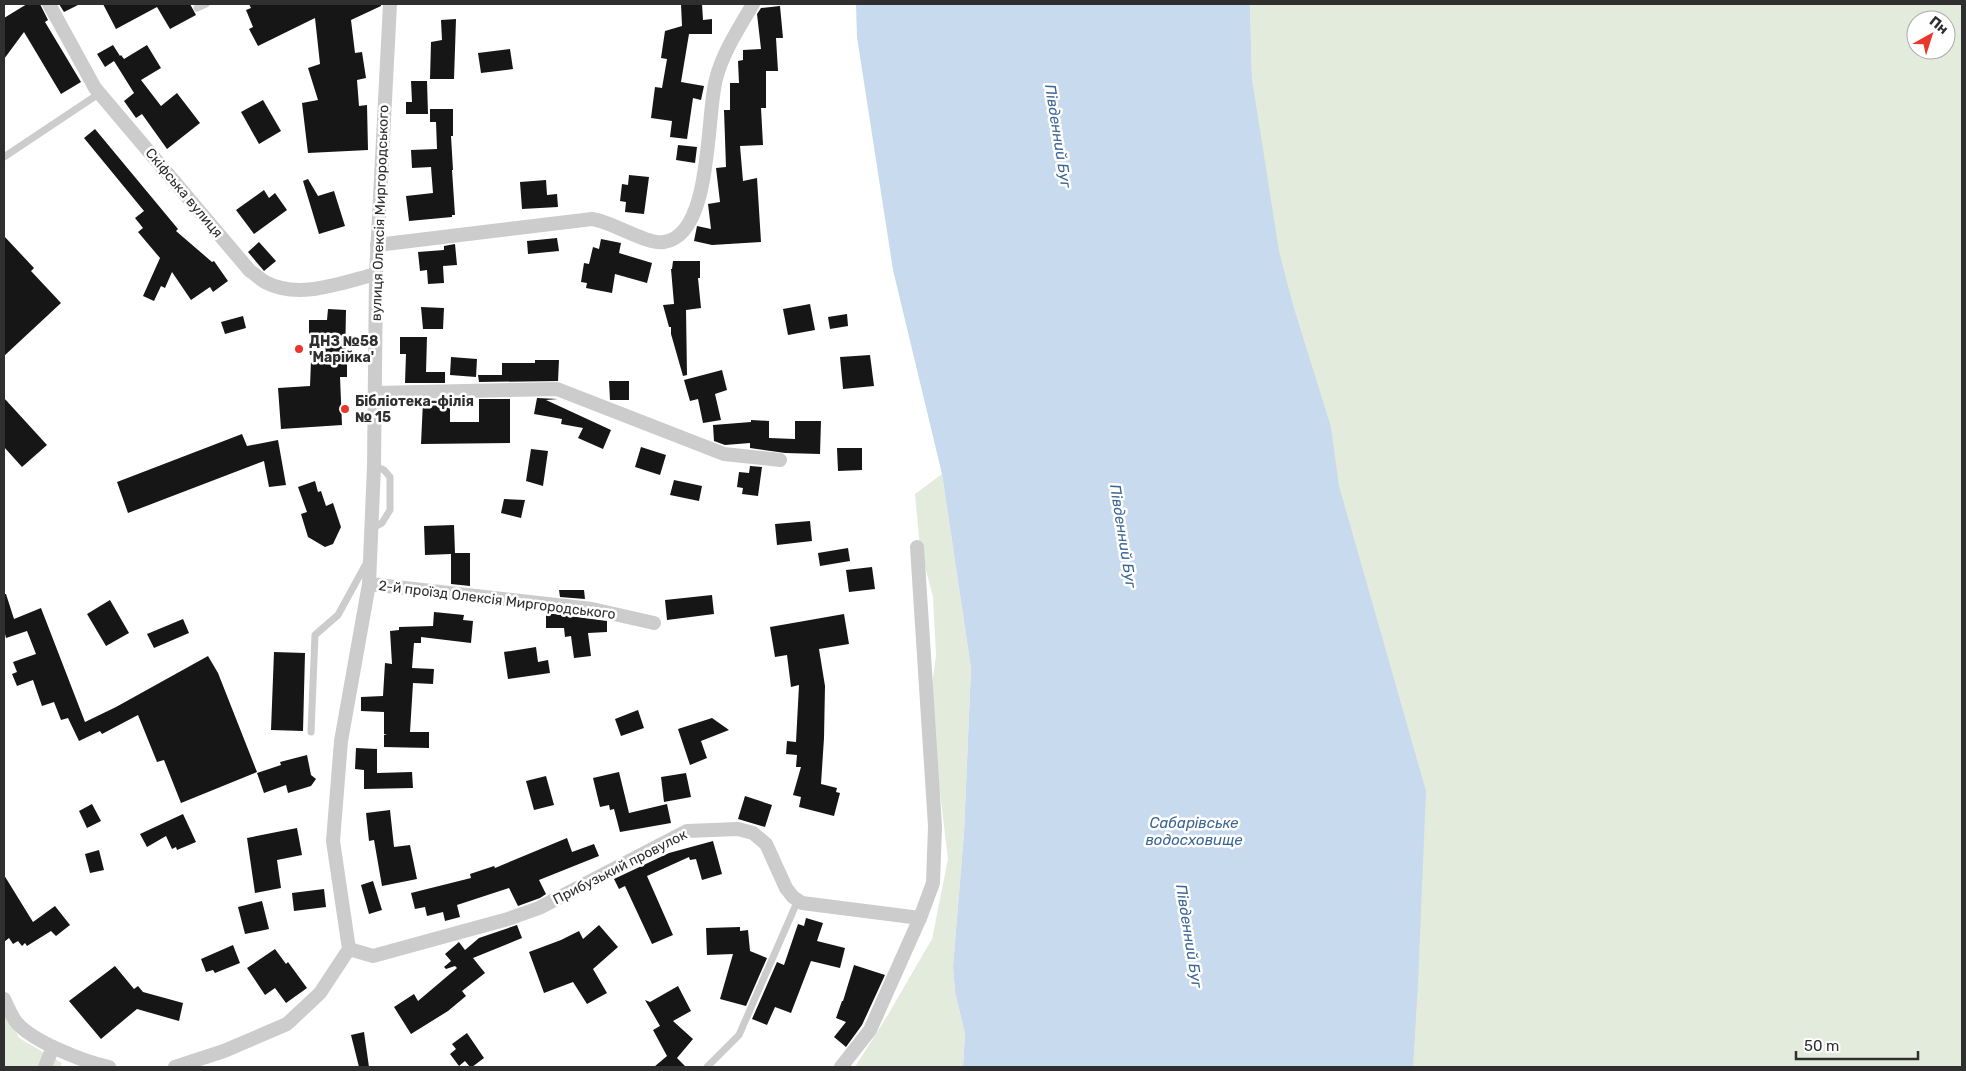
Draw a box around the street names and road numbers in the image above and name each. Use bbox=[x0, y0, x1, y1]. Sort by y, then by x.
street label: вулиця Олексія Миргородського bbox=[368, 104, 392, 322]
street label: Скіфська вулиця bbox=[142, 145, 226, 241]
street label: 2-й проїзд Олексія Миргородського bbox=[377, 577, 617, 623]
street label: Прибузький провулок bbox=[550, 826, 690, 908]

